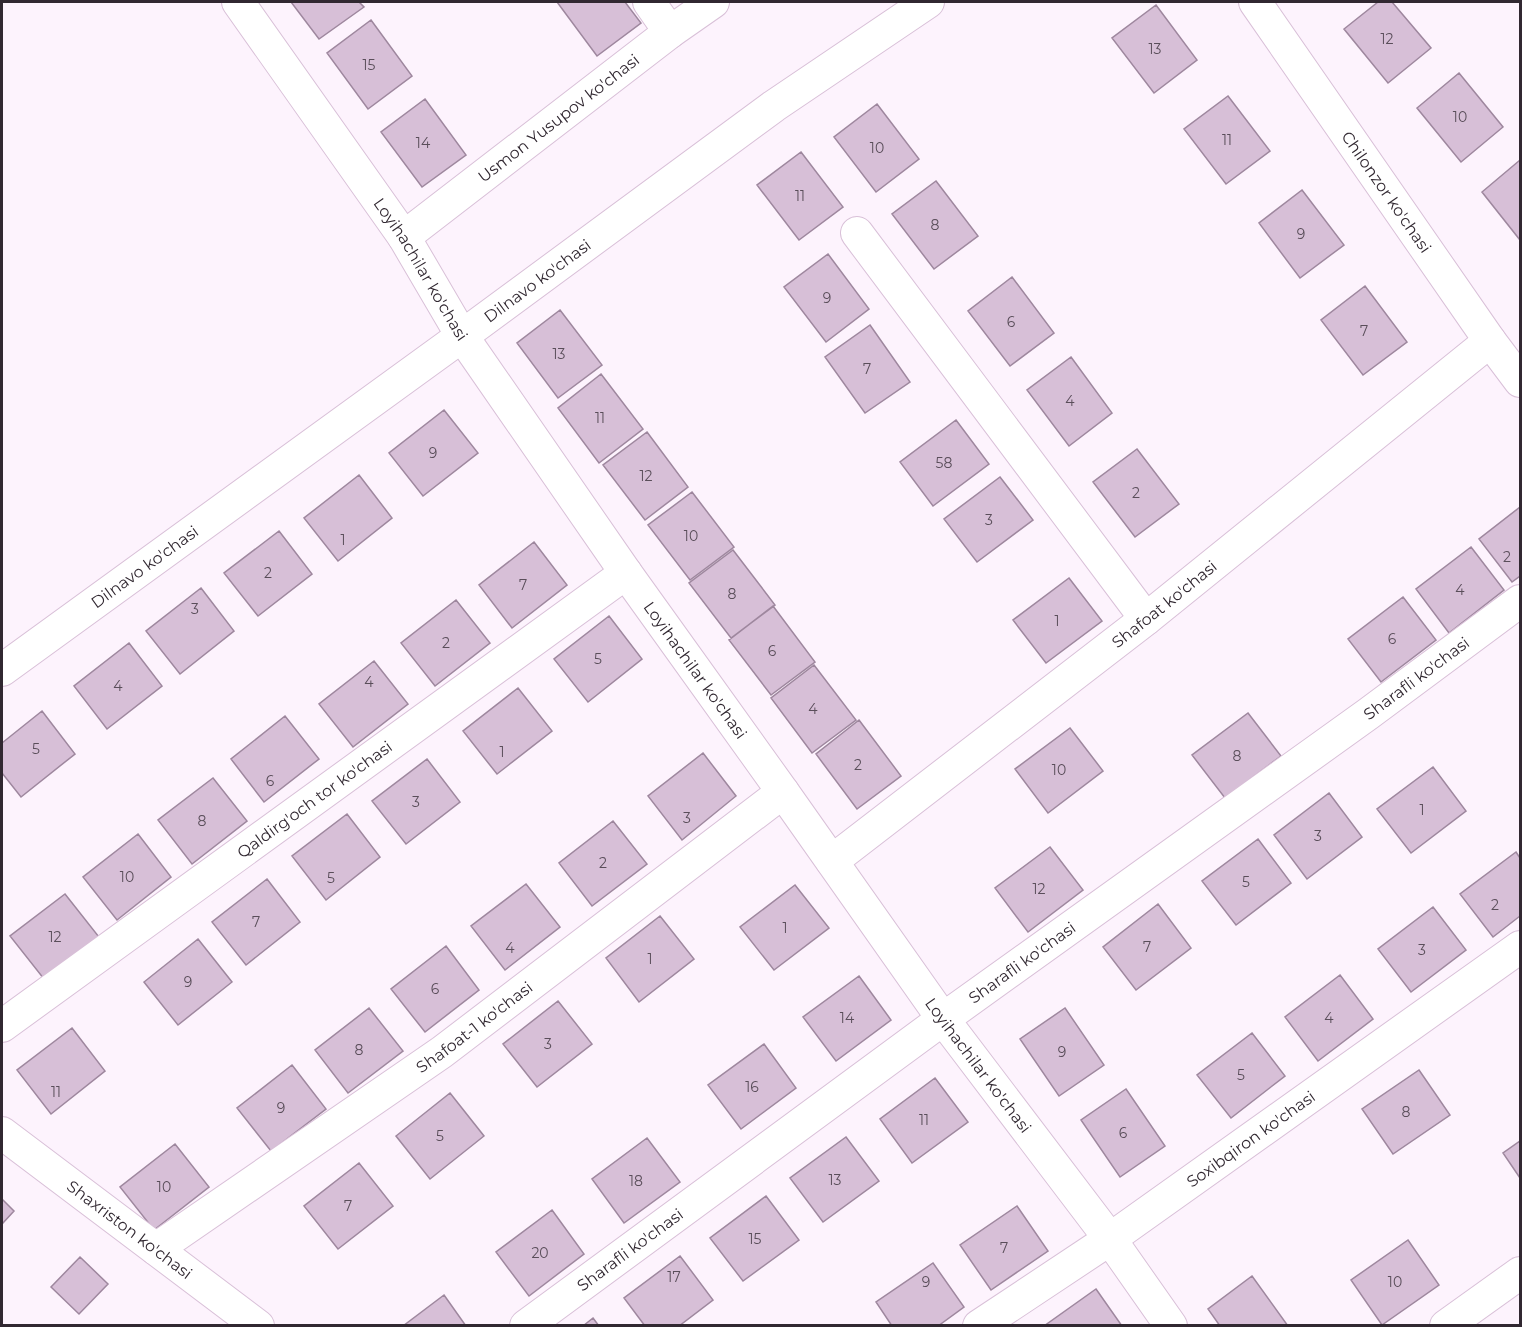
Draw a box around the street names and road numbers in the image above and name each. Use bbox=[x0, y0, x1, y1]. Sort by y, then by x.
street label: Usmon Yusupov ko'chasi bbox=[474, 50, 643, 186]
street label: Chilonzor ko'chasi bbox=[1338, 127, 1435, 256]
street label: Loyihachilar ko'chasi bbox=[370, 194, 472, 344]
street label: Dilnavo ko'chasi bbox=[480, 235, 594, 326]
street label: Dilnavo ko'chasi bbox=[87, 521, 202, 612]
street label: Shafoat ko'chasi bbox=[1108, 556, 1220, 651]
street label: Loyihachilar ko'chasi bbox=[640, 598, 751, 742]
street label: Sharafli ko'chasi bbox=[1360, 633, 1473, 724]
street label: Qaldirg'och tor ko'chasi bbox=[233, 737, 396, 862]
street label: Sharafli ko'chasi bbox=[965, 918, 1079, 1007]
street label: Shafoat-1 ko'chasi bbox=[412, 977, 536, 1077]
street label: Loyihachilar ko'chasi bbox=[921, 994, 1035, 1136]
street label: Soxibqiron ko'chasi bbox=[1183, 1087, 1319, 1191]
street label: Shaxriston ko'chasi bbox=[63, 1176, 196, 1283]
street label: Sharafli ko'chasi bbox=[573, 1204, 687, 1295]

